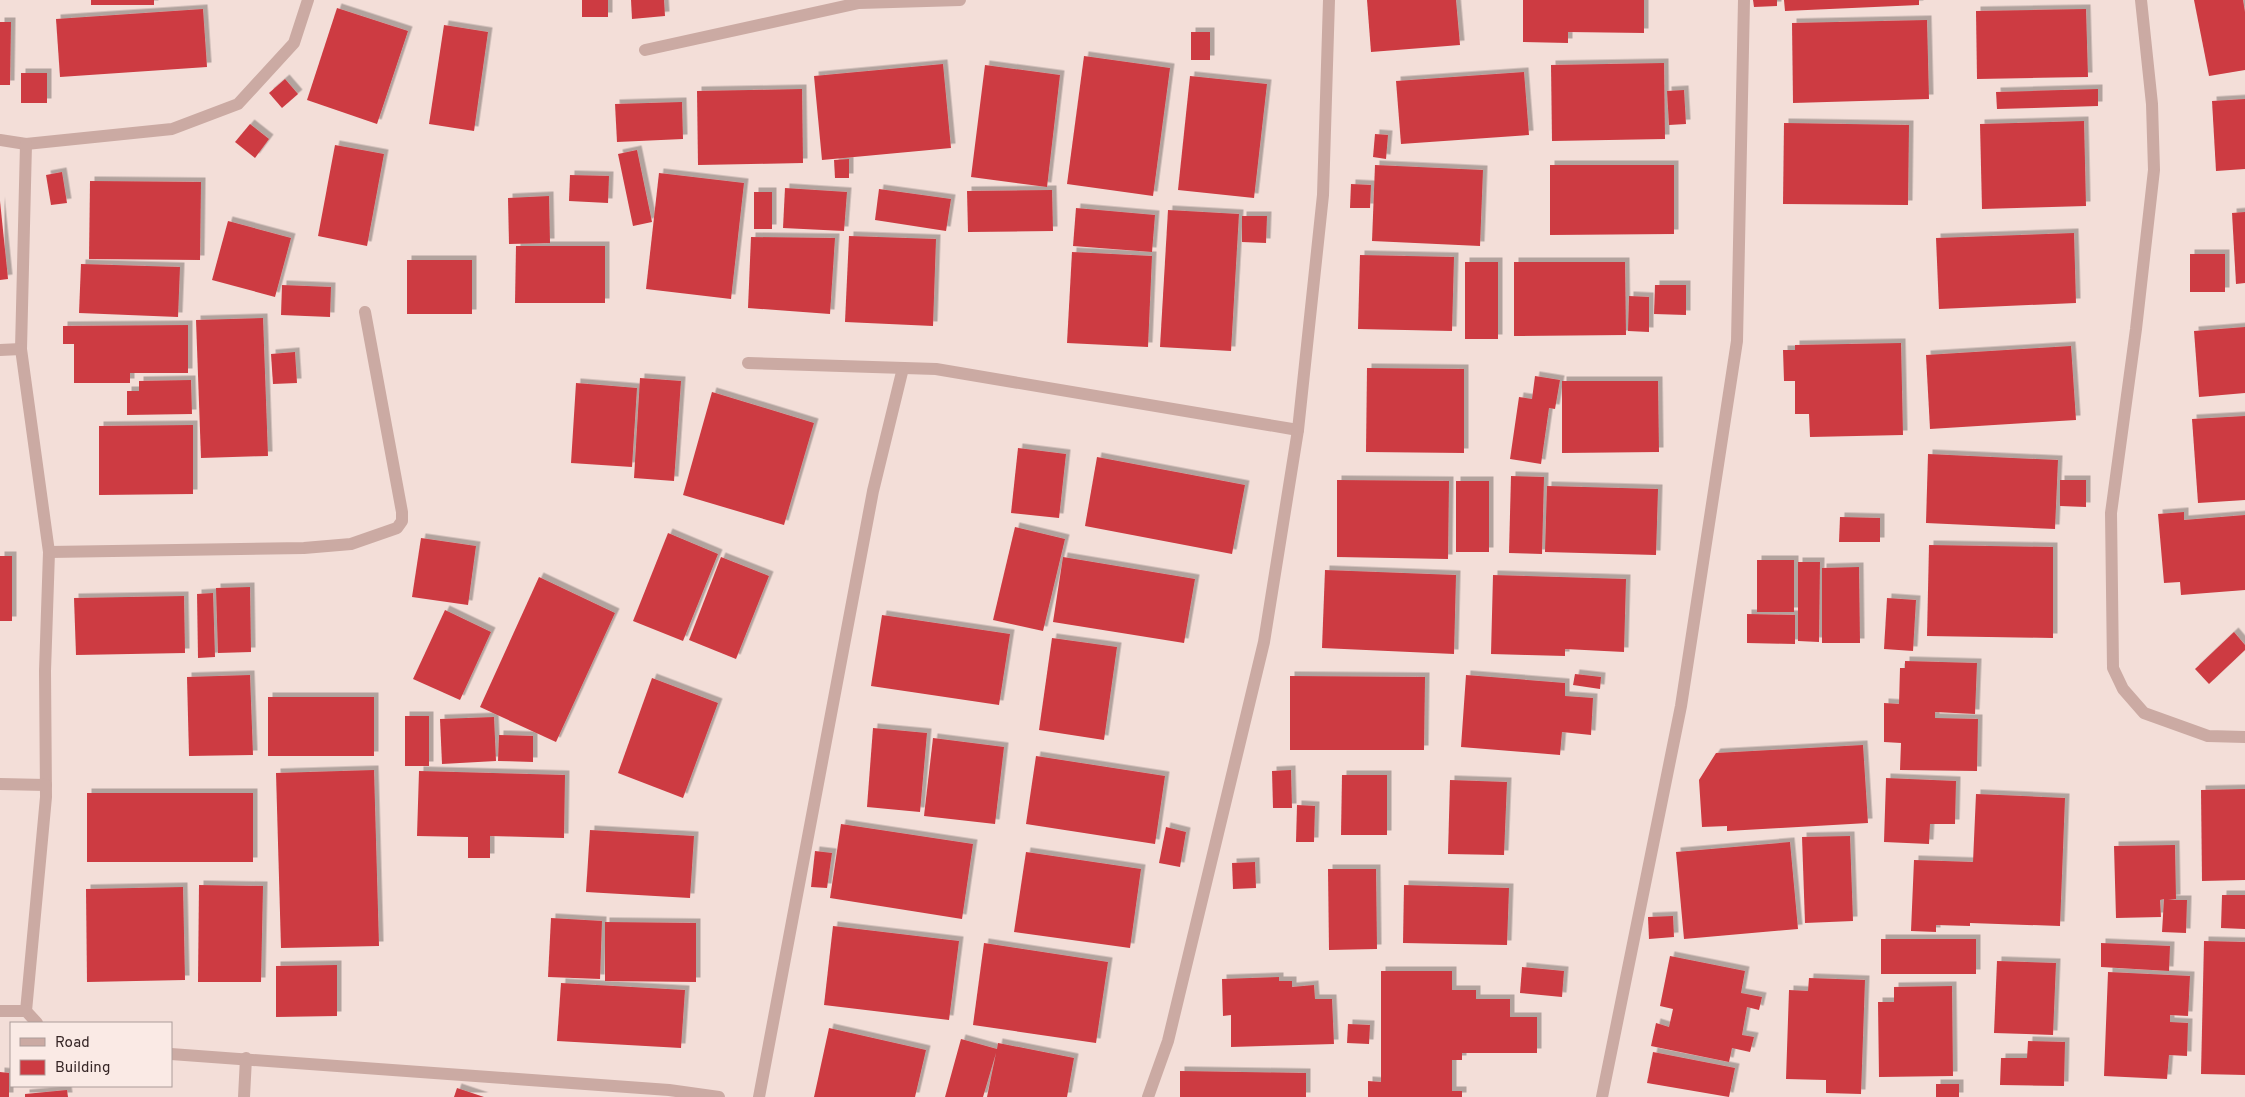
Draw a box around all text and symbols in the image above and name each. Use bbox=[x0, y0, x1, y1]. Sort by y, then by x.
legend bbox=[10, 1022, 172, 1087]
text: Road bbox=[55, 1034, 90, 1053]
text: Building bbox=[55, 1059, 110, 1078]

